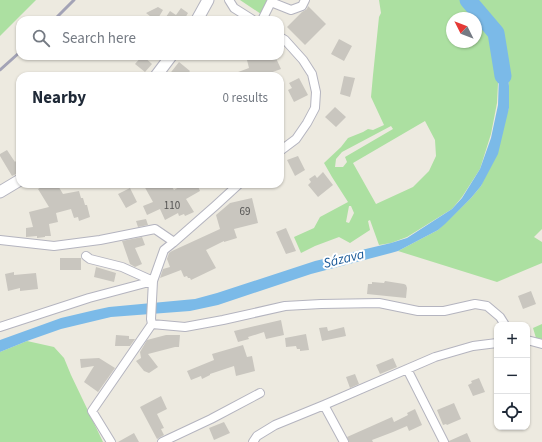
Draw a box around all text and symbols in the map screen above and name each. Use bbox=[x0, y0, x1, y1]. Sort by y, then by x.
north arrow bbox=[446, 12, 482, 48]
search box bbox=[16, 16, 284, 60]
icon: search bbox=[30, 27, 52, 49]
text: Search here bbox=[62, 28, 136, 49]
text: Nearby bbox=[32, 86, 86, 110]
text: 0 results bbox=[223, 89, 268, 107]
house number: 110 bbox=[164, 198, 180, 213]
house number: 69 bbox=[240, 204, 250, 219]
water label: Sázava bbox=[321, 244, 367, 274]
map controls bbox=[494, 322, 530, 430]
button: + bbox=[494, 322, 530, 358]
button: − bbox=[494, 358, 530, 394]
button: locate bbox=[494, 394, 530, 430]

